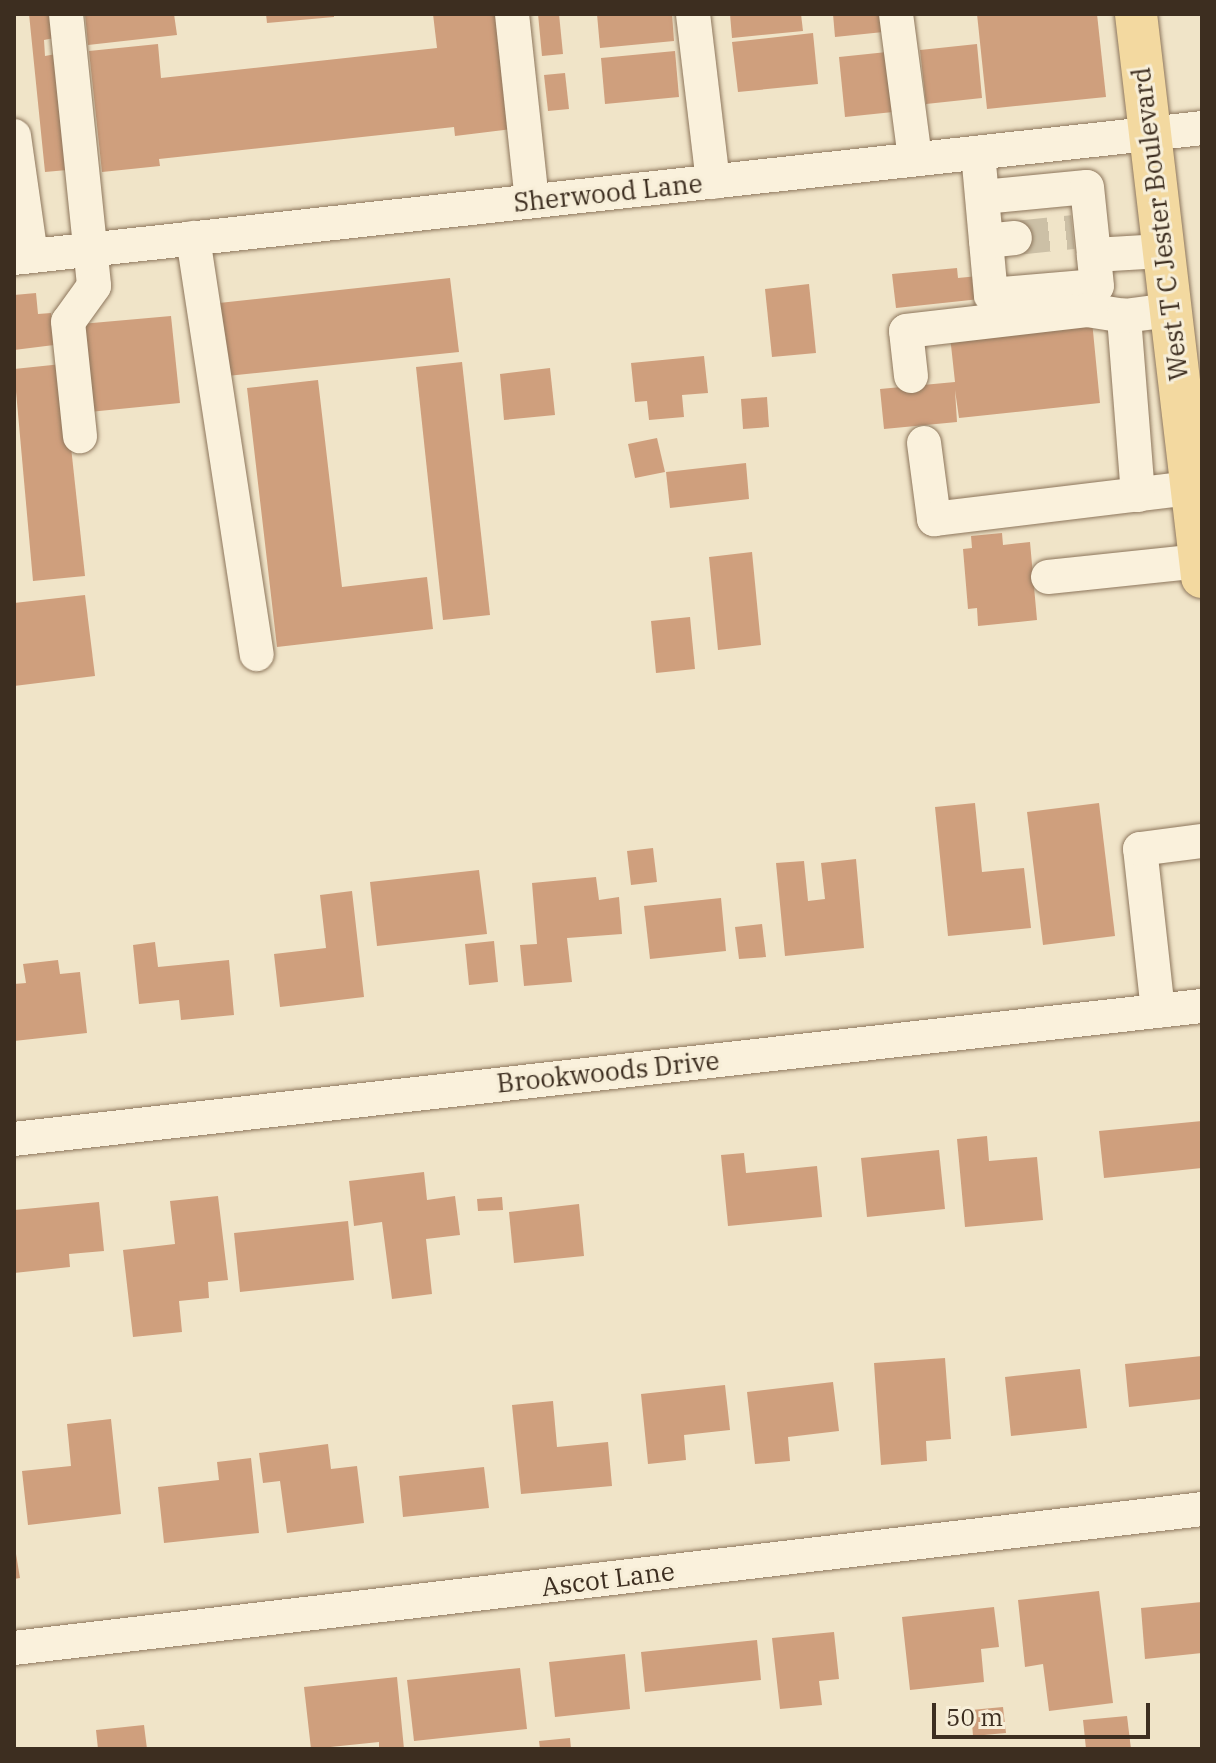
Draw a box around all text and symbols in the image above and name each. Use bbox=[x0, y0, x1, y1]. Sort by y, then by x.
street label: West T C Jester Boulevard bbox=[1125, 66, 1195, 382]
street label: Sherwood Lane bbox=[512, 168, 704, 218]
street label: Brookwoods Drive bbox=[495, 1045, 721, 1099]
street label: Ascot Lane bbox=[540, 1555, 676, 1603]
scale bar bbox=[936, 1687, 1154, 1737]
text: 50 m bbox=[946, 1701, 1003, 1733]

